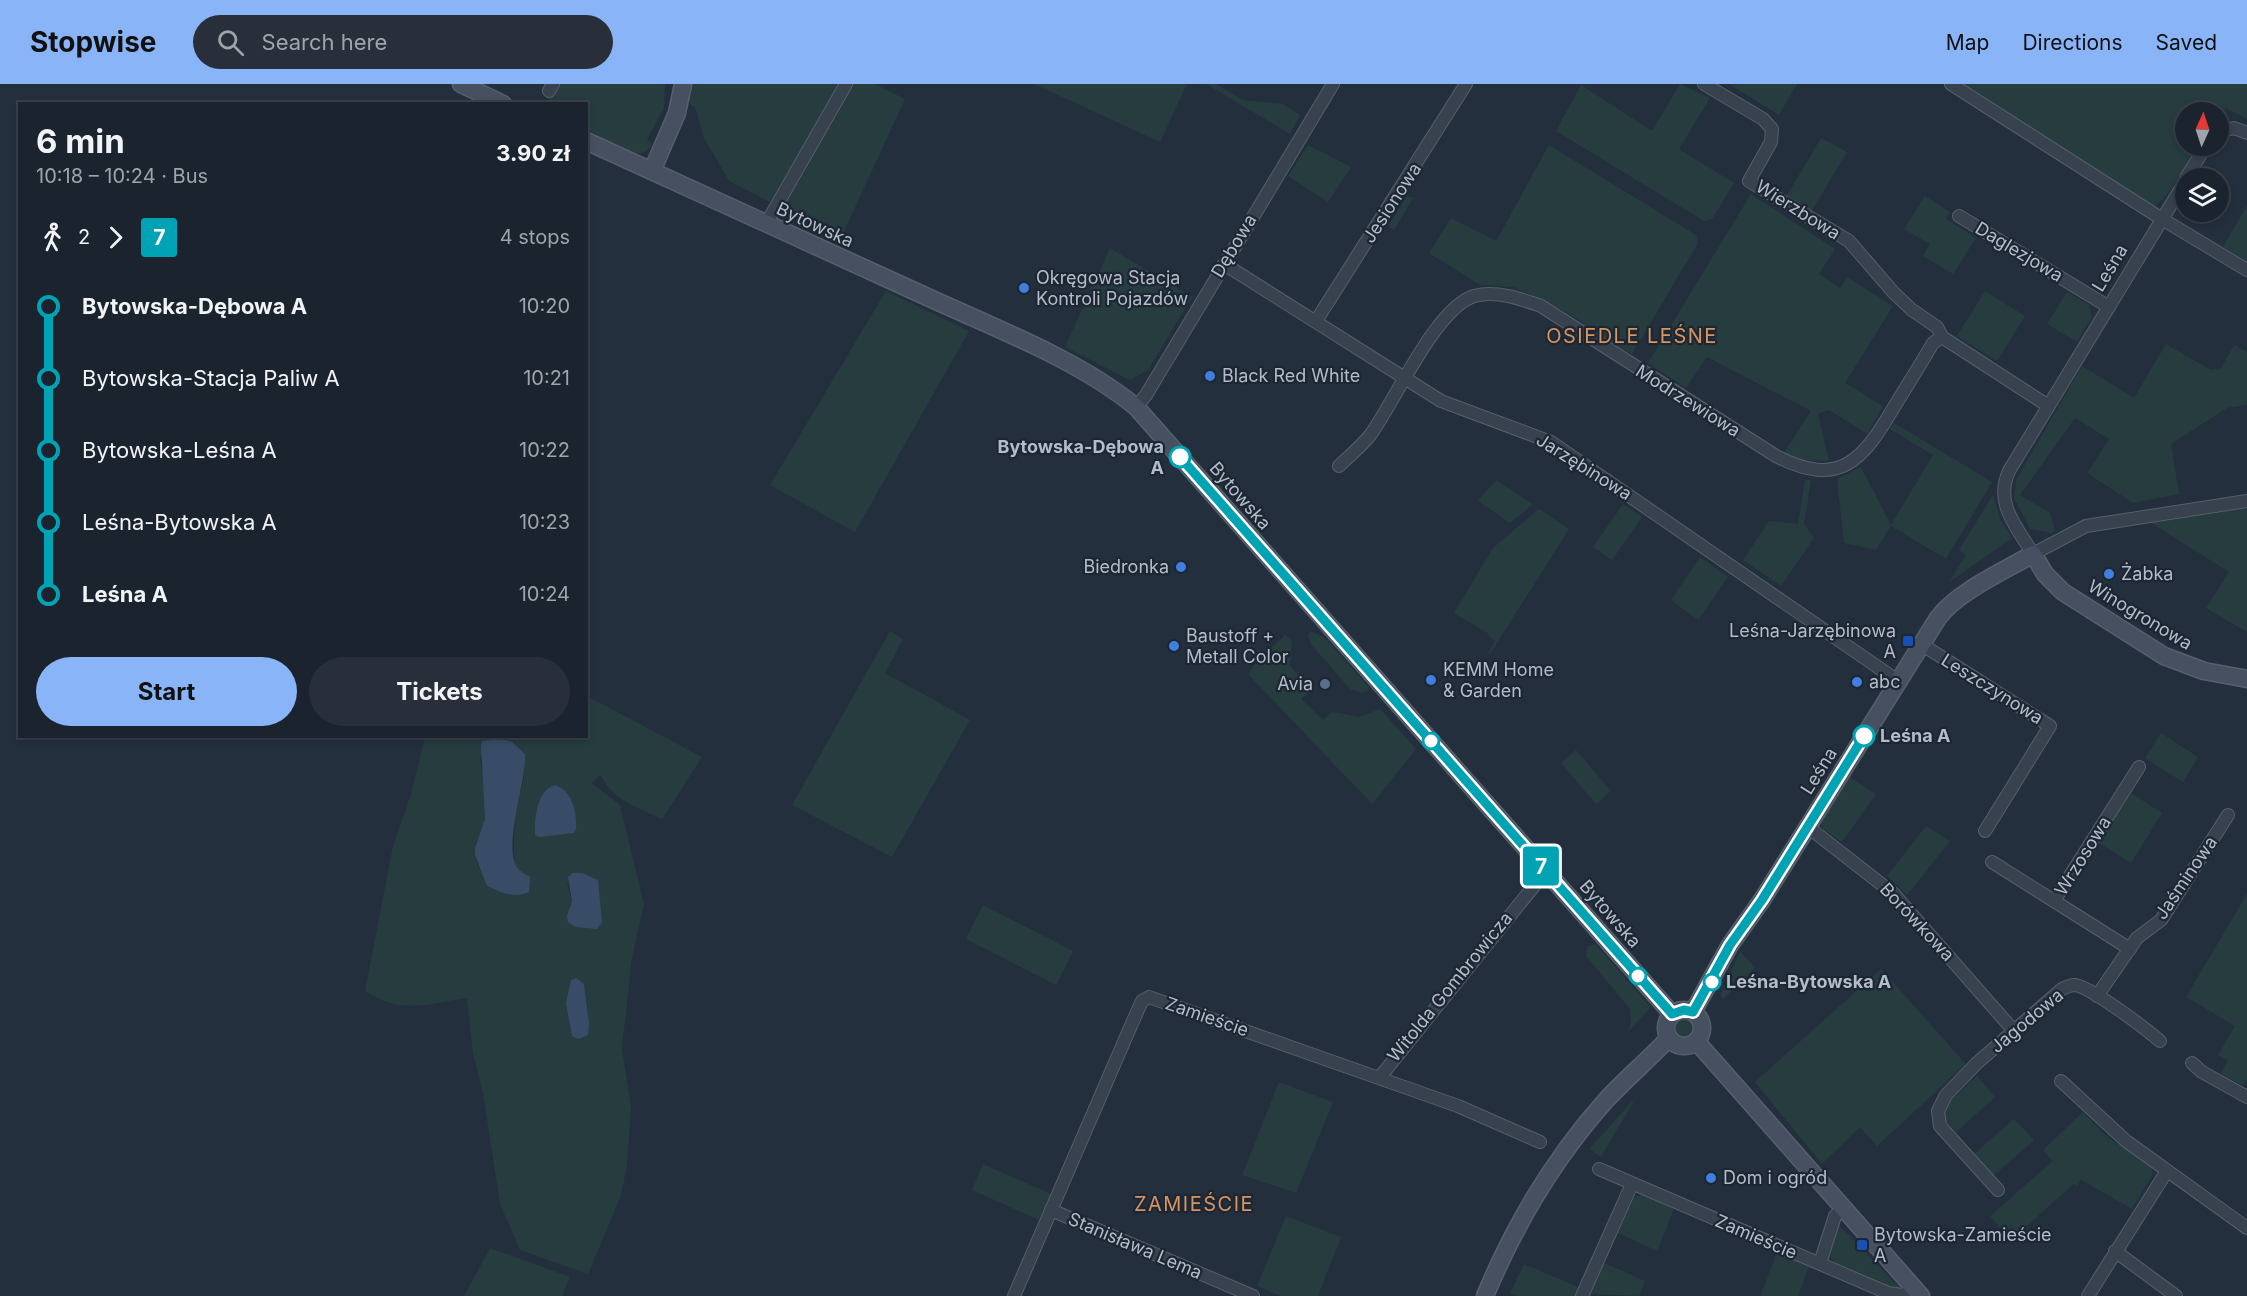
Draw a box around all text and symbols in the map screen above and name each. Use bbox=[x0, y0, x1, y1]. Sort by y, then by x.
search box bbox=[193, 15, 613, 69]
text: Stopwise bbox=[30, 25, 157, 59]
icon: search bbox=[214, 26, 247, 59]
text: Search here bbox=[262, 29, 387, 55]
text: Map bbox=[1946, 30, 1989, 55]
text: Directions bbox=[2022, 30, 2123, 55]
text: Saved bbox=[2156, 30, 2217, 55]
north arrow bbox=[2175, 102, 2229, 156]
map controls bbox=[2175, 102, 2229, 222]
text: 6 min bbox=[36, 121, 125, 161]
text: 3.90 zł bbox=[496, 140, 570, 166]
street label: Jesionowa bbox=[1358, 159, 1425, 247]
text: 10:18 – 10:24 · Bus bbox=[36, 164, 208, 188]
button: layers bbox=[2175, 168, 2229, 222]
street label: Wierzbowa bbox=[1752, 175, 1844, 244]
street label: Bytowska bbox=[773, 198, 857, 252]
street label: Dębowa bbox=[1207, 210, 1261, 281]
street label: Daglezjowa bbox=[1972, 217, 2067, 286]
icon: walk bbox=[36, 221, 69, 254]
icon: forward bbox=[99, 221, 132, 254]
text: 2 bbox=[78, 225, 90, 249]
text: 7 bbox=[153, 225, 165, 250]
text: 4 stops bbox=[500, 225, 570, 249]
street label: Leśna bbox=[2087, 241, 2132, 295]
place label: Okręgowa Stacja Kontroli Pojazdów bbox=[1036, 267, 1189, 309]
marker: Okręgowa Stacja Kontroli Pojazdów bbox=[1017, 281, 1031, 295]
text: Bytowska-Dębowa A bbox=[82, 293, 307, 319]
text: 10:20 bbox=[519, 294, 570, 318]
district label: OSIEDLE LEŚNE bbox=[1546, 323, 1718, 348]
street label: Modrzewiowa bbox=[1632, 360, 1744, 441]
text: Bytowska-Stacja Paliw A bbox=[82, 365, 340, 391]
place label: Black Red White bbox=[1222, 365, 1360, 386]
text: 10:21 bbox=[523, 366, 570, 390]
marker: Black Red White bbox=[1203, 369, 1217, 383]
street label: Jarzębinowa bbox=[1533, 429, 1636, 504]
place label: Bytowska-Dębowa A bbox=[997, 436, 1164, 478]
text: Bytowska-Leśna A bbox=[82, 437, 277, 463]
text: 10:22 bbox=[519, 438, 570, 462]
marker: Bytowska-Dębowa A bbox=[1169, 446, 1191, 468]
street label: Bytowska bbox=[1205, 458, 1275, 534]
text: Leśna-Bytowska A bbox=[82, 509, 277, 535]
text: 10:23 bbox=[519, 510, 570, 534]
place label: Biedronka bbox=[1083, 556, 1169, 577]
marker: Biedronka bbox=[1174, 560, 1188, 574]
place label: Żabka bbox=[2121, 562, 2173, 584]
marker: Żabka bbox=[2102, 567, 2116, 581]
street label: Winogronowa bbox=[2084, 575, 2196, 654]
text: Leśna A bbox=[82, 581, 168, 607]
text: 10:24 bbox=[519, 582, 570, 606]
place label: Leśna-Jarzębinowa A bbox=[1729, 620, 1896, 662]
place label: Baustoff + Metall Color bbox=[1186, 625, 1289, 667]
marker: Leśna-Jarzębinowa A bbox=[1901, 634, 1915, 648]
marker: Baustoff + Metall Color bbox=[1167, 639, 1181, 653]
street label: Leszczynowa bbox=[1938, 649, 2047, 728]
button: Start bbox=[36, 657, 297, 726]
button: Tickets bbox=[309, 657, 570, 726]
place label: KEMM Home & Garden bbox=[1443, 659, 1554, 701]
place label: abc bbox=[1869, 671, 1900, 692]
place label: Avia bbox=[1277, 673, 1313, 694]
marker: KEMM Home & Garden bbox=[1424, 673, 1438, 687]
marker: abc bbox=[1850, 675, 1864, 689]
marker: Avia bbox=[1318, 677, 1332, 691]
marker: Leśna A bbox=[1853, 725, 1875, 747]
place label: Leśna A bbox=[1880, 725, 1950, 746]
unlabelled marker bbox=[1422, 732, 1440, 750]
street label: Leśna bbox=[1796, 744, 1841, 798]
street label: Wrzosowa bbox=[2050, 812, 2115, 899]
street label: Jaśminowa bbox=[2150, 832, 2221, 923]
line badge: 7 bbox=[1522, 846, 1560, 886]
text: 7 bbox=[1535, 854, 1547, 879]
street label: Bytowska bbox=[1575, 876, 1645, 952]
street label: Borówkowa bbox=[1876, 878, 1959, 965]
street label: Witolda Gombrowicza bbox=[1383, 908, 1516, 1066]
unlabelled marker bbox=[1629, 967, 1647, 985]
place label: Leśna-Bytowska A bbox=[1726, 971, 1891, 992]
marker: Leśna-Bytowska A bbox=[1703, 973, 1721, 991]
street label: Jagodowa bbox=[1986, 984, 2067, 1057]
street label: Zamieście bbox=[1163, 992, 1252, 1041]
place label: Dom i ogród bbox=[1723, 1167, 1827, 1188]
marker: Dom i ogród bbox=[1704, 1171, 1718, 1185]
district label: ZAMIEŚCIE bbox=[1134, 1191, 1254, 1216]
street label: Stanisława Lema bbox=[1065, 1208, 1205, 1283]
street label: Zamieście bbox=[1712, 1210, 1800, 1263]
place label: Bytowska-Zamieście A bbox=[1874, 1224, 2052, 1266]
marker: Bytowska-Zamieście A bbox=[1855, 1238, 1869, 1252]

